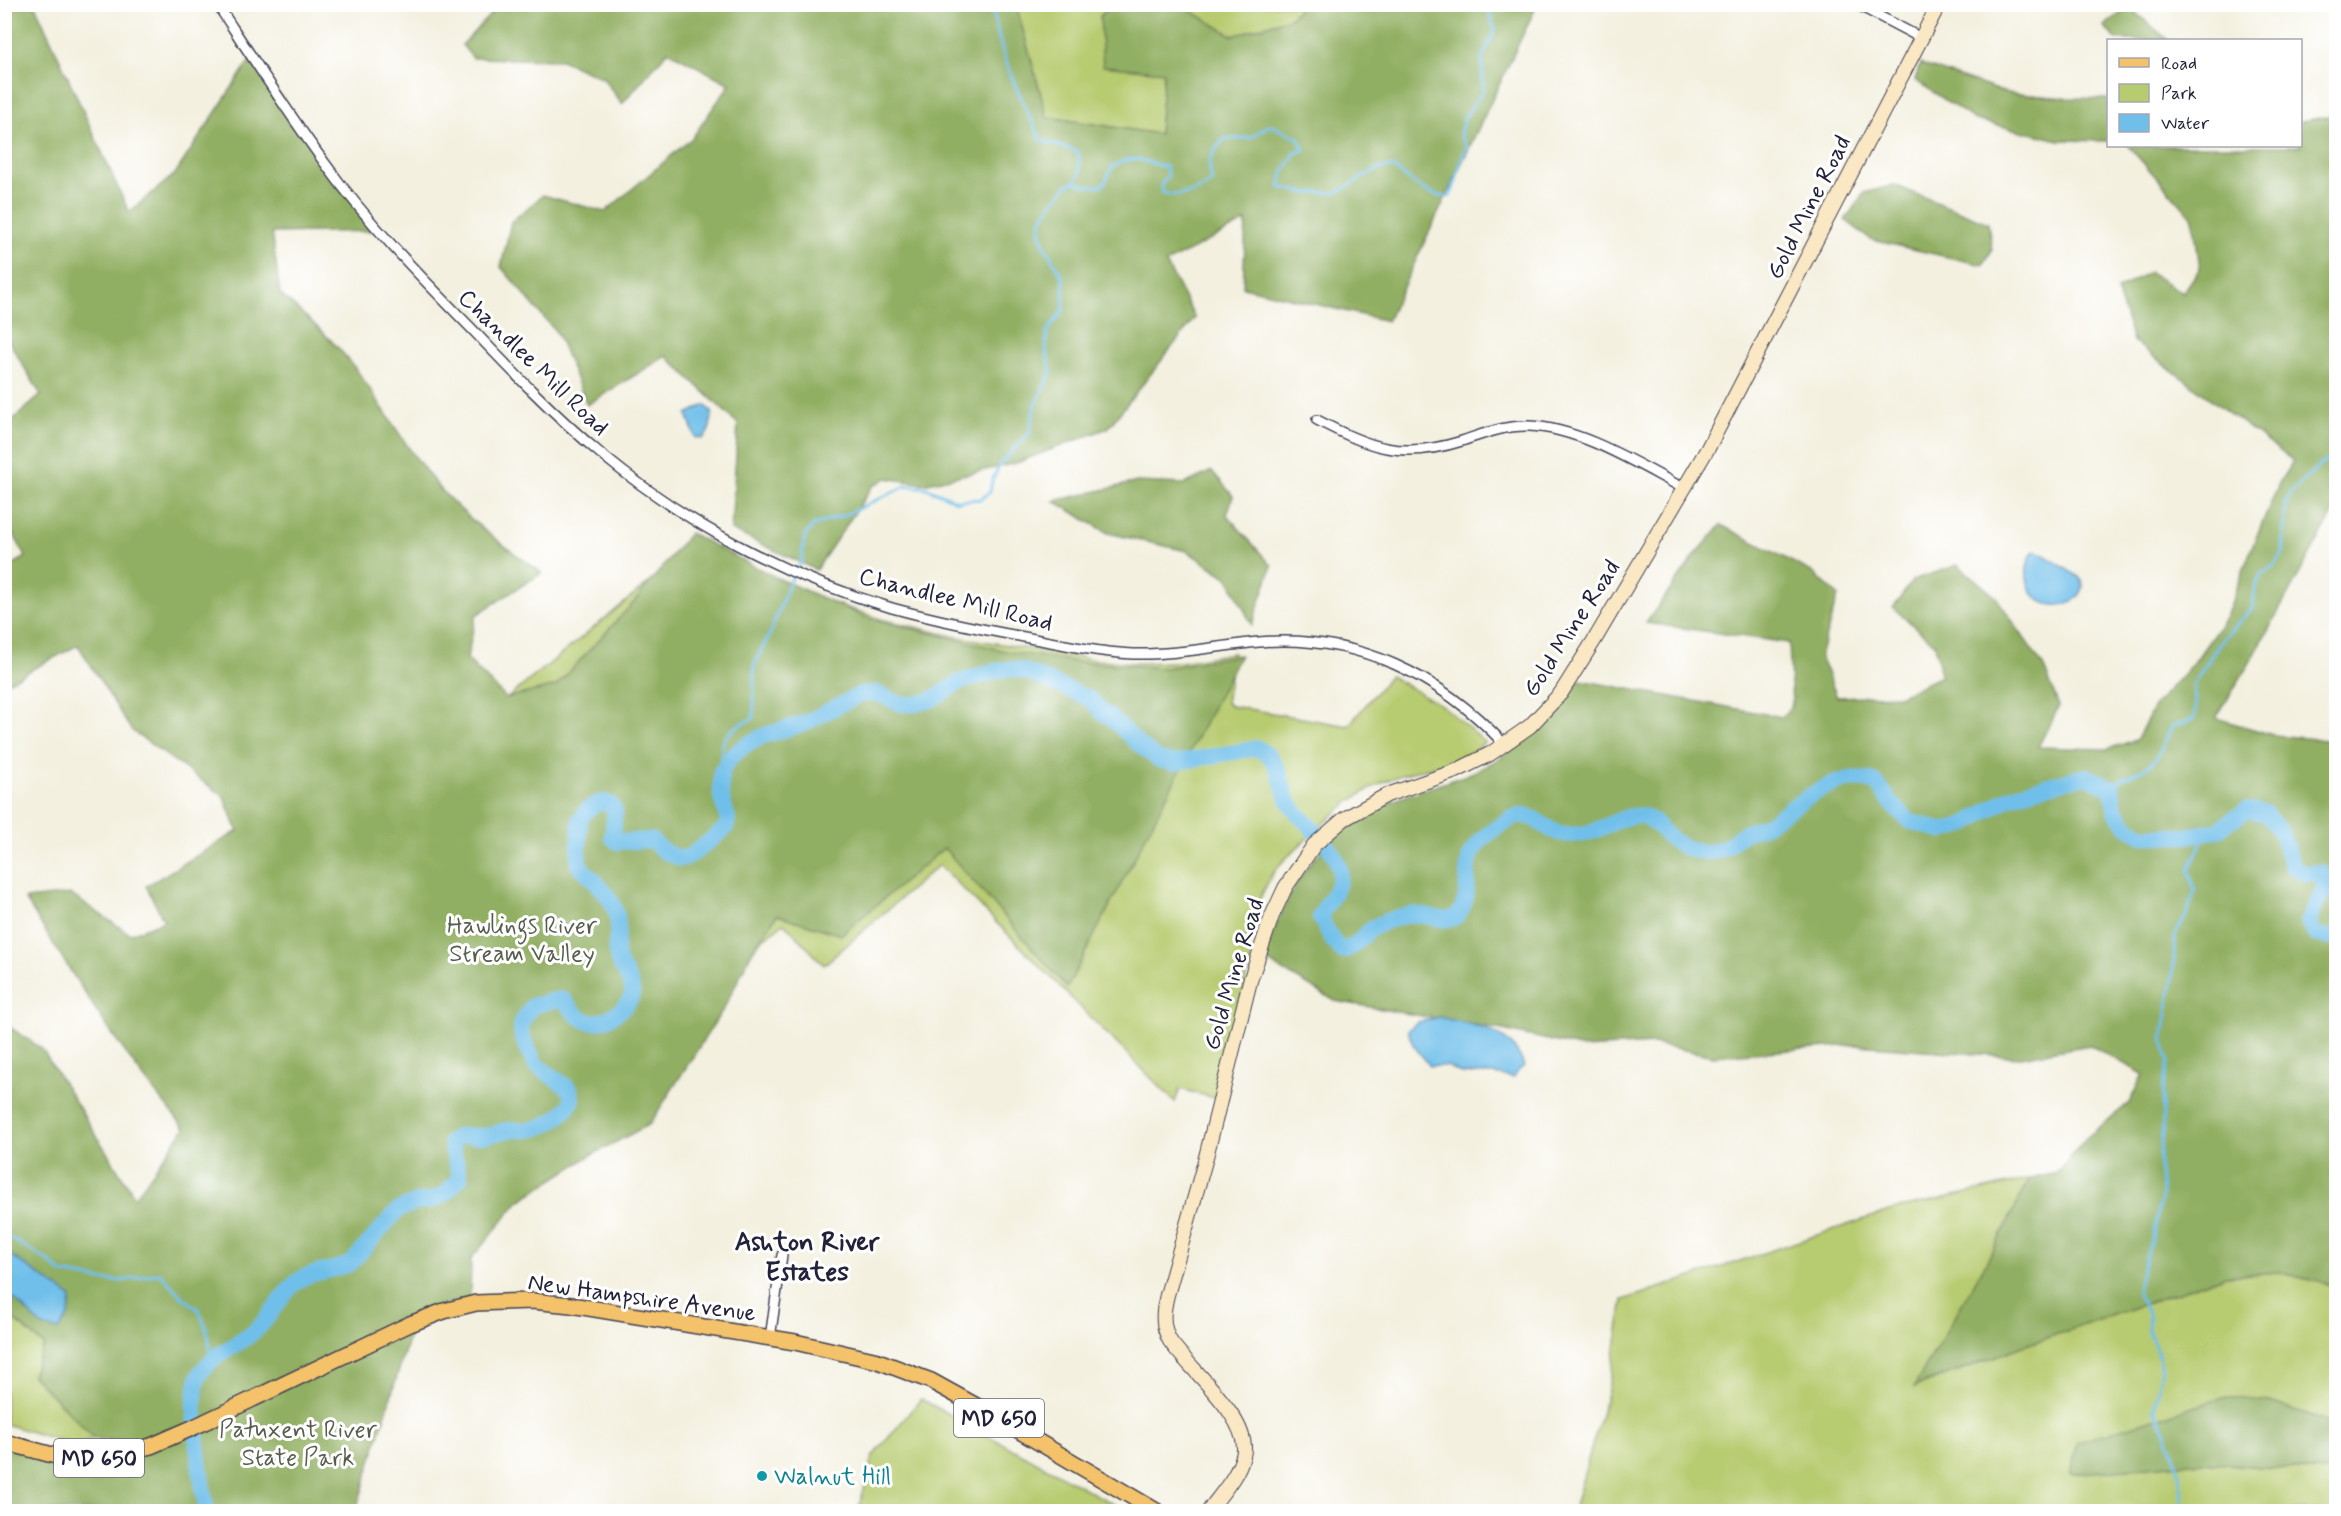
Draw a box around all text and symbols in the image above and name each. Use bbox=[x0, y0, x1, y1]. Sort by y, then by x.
legend bbox=[2107, 39, 2302, 147]
text: Road bbox=[2161, 52, 2197, 76]
text: Park bbox=[2161, 82, 2197, 106]
text: Water bbox=[2161, 112, 2210, 136]
street label: Gold Mine Road bbox=[1760, 131, 1859, 285]
street label: Chandlee Mill Road bbox=[451, 283, 615, 443]
street label: Gold Mine Road bbox=[1516, 554, 1628, 703]
street label: Chandlee Mill Road bbox=[856, 561, 1056, 640]
street label: Gold Mine Road bbox=[1197, 895, 1272, 1054]
park label: Hawlings River Stream Valley bbox=[447, 911, 598, 970]
district label: Ashton River Estates bbox=[735, 1226, 880, 1290]
street label: New Hampshire Avenue bbox=[526, 1267, 758, 1330]
road number: MD 650 bbox=[954, 1399, 1044, 1437]
park label: Patuxent River State Park bbox=[219, 1415, 378, 1474]
road number: MD 650 bbox=[54, 1439, 144, 1477]
place label: Walnut Hill bbox=[774, 1462, 891, 1493]
marker: Walnut Hill bbox=[755, 1469, 769, 1483]

